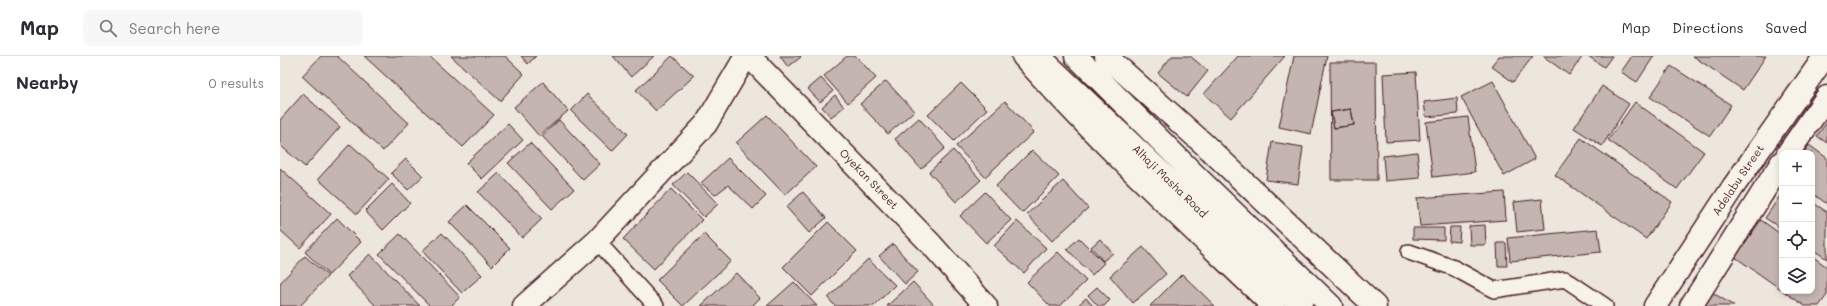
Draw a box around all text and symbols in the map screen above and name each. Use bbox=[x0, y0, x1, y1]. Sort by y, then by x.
search box bbox=[83, 10, 363, 46]
text: Map bbox=[20, 15, 59, 40]
icon: search bbox=[97, 17, 119, 39]
text: Search here bbox=[129, 18, 220, 38]
text: Map bbox=[1622, 18, 1650, 37]
text: Directions bbox=[1672, 18, 1743, 37]
text: Saved bbox=[1765, 18, 1807, 37]
text: Nearby bbox=[16, 71, 78, 93]
text: 0 results bbox=[209, 74, 264, 91]
street label: Alhaji Masha Road bbox=[1130, 141, 1211, 220]
street label: Adelabu Street bbox=[1708, 141, 1767, 218]
street label: Oyekan Street bbox=[837, 145, 902, 212]
map controls bbox=[1779, 150, 1815, 294]
button: + bbox=[1779, 150, 1815, 186]
button: − bbox=[1779, 186, 1815, 222]
button: locate bbox=[1779, 222, 1815, 258]
button: layers bbox=[1779, 258, 1815, 294]

